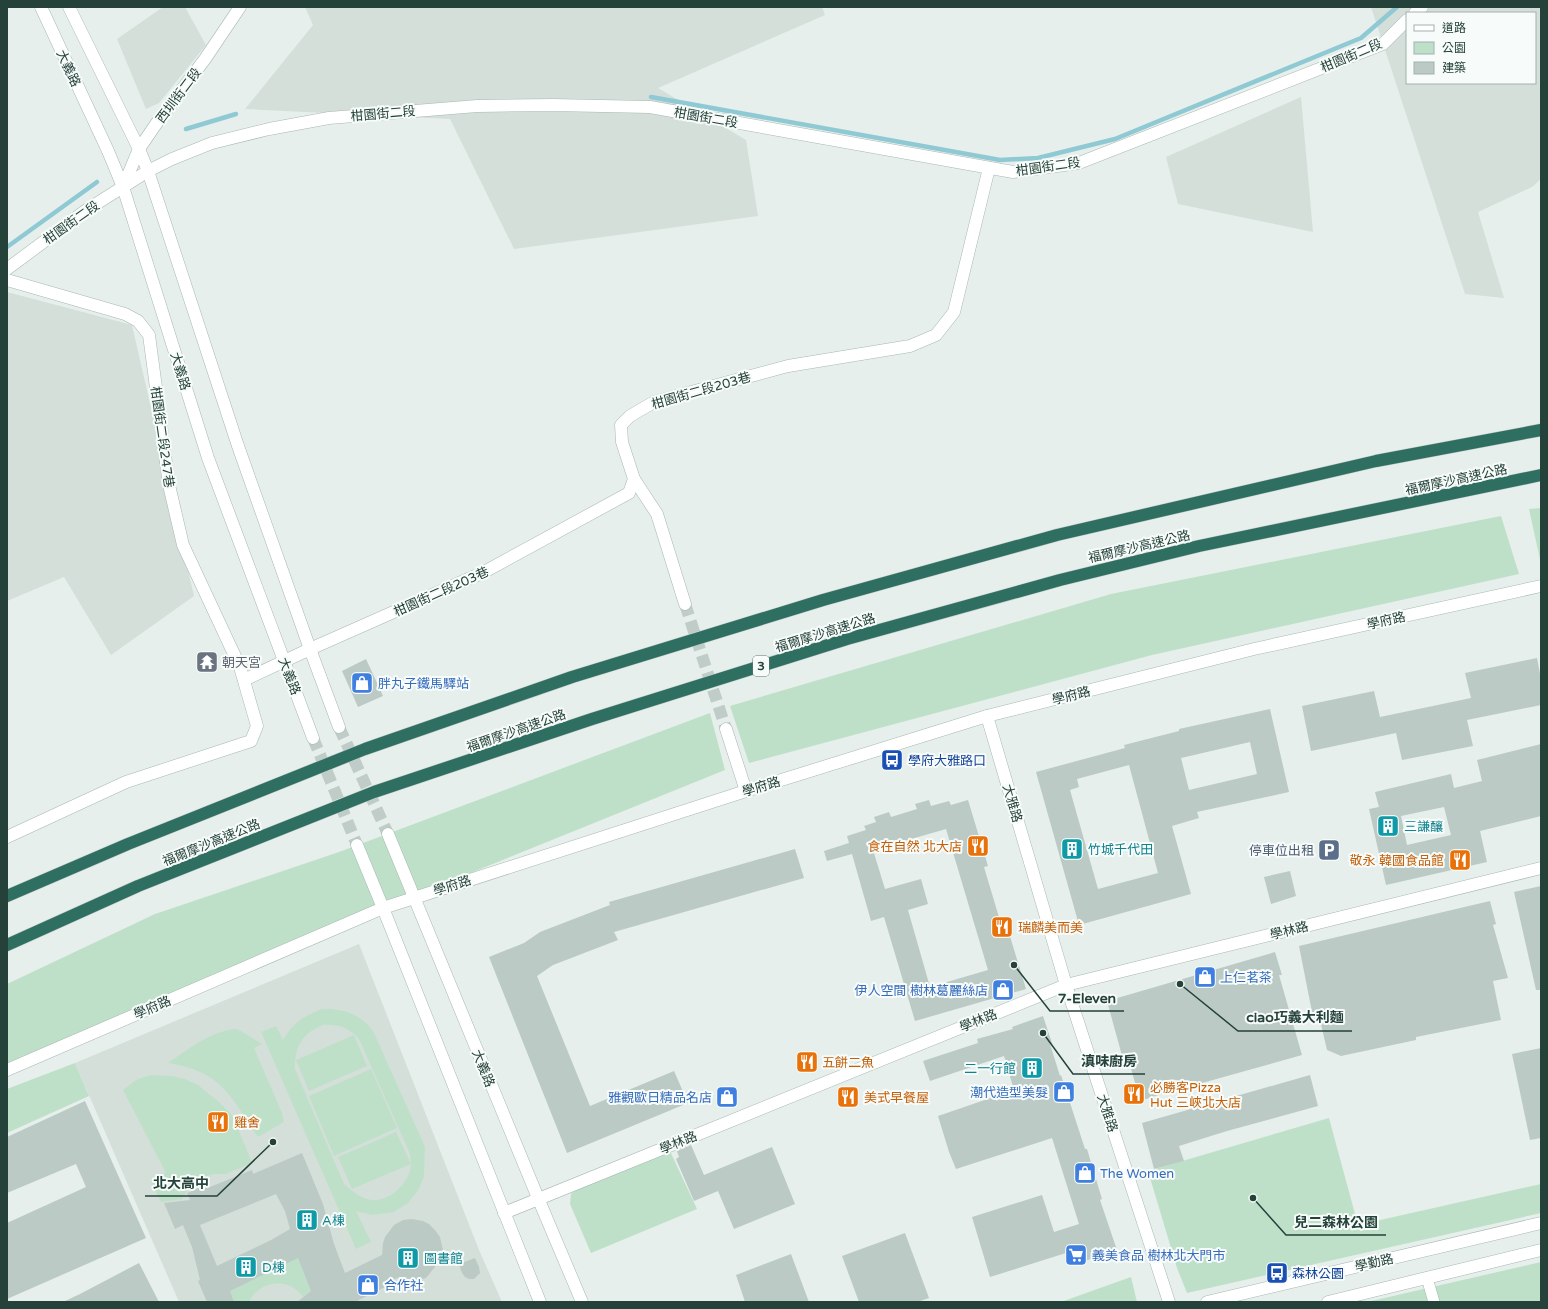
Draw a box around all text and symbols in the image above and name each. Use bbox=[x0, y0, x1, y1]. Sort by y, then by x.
legend bbox=[1406, 12, 1536, 84]
text: 道路 bbox=[1442, 21, 1466, 35]
street label: 柑園街二段 bbox=[1318, 36, 1384, 76]
text: 公園 bbox=[1442, 41, 1466, 55]
street label: 大義路 bbox=[53, 47, 84, 89]
text: 建築 bbox=[1442, 61, 1466, 75]
street label: 西圳街二段 bbox=[153, 65, 205, 126]
street label: 柑園街二段 bbox=[350, 103, 416, 125]
street label: 柑園街二段 bbox=[672, 104, 739, 132]
street label: 柑園街二段 bbox=[1015, 155, 1081, 179]
street label: 柑園街二段 bbox=[40, 198, 103, 248]
street label: 大義路 bbox=[167, 350, 193, 392]
street label: 柑園街二段203巷 bbox=[650, 369, 753, 413]
street label: 柑園街二段247巷 bbox=[147, 385, 177, 489]
street label: 福爾摩沙高速公路 bbox=[1404, 461, 1509, 499]
street label: 福爾摩沙高速公路 bbox=[1087, 527, 1192, 566]
street label: 柑園街二段203巷 bbox=[391, 564, 491, 620]
street label: 學府路 bbox=[1365, 609, 1407, 633]
street label: 福爾摩沙高速公路 bbox=[773, 610, 877, 656]
temple icon: 朝天宮 bbox=[194, 649, 220, 675]
place label: 朝天宮 bbox=[222, 655, 261, 671]
street label: 大義路 bbox=[275, 655, 304, 697]
road number: 3 bbox=[753, 656, 769, 676]
shop icon: 胖丸子鐵馬驛站 bbox=[349, 670, 375, 696]
place label: 胖丸子鐵馬驛站 bbox=[378, 676, 469, 692]
street label: 學府路 bbox=[1050, 683, 1092, 708]
street label: 福爾摩沙高速公路 bbox=[465, 706, 568, 755]
bus stop icon: 學府大雅路口 bbox=[879, 747, 905, 773]
place label: 學府大雅路口 bbox=[908, 753, 986, 769]
street label: 學府路 bbox=[740, 774, 782, 800]
street label: 大雅路 bbox=[999, 782, 1025, 824]
building icon: 三謙釀 bbox=[1375, 813, 1401, 839]
street label: 福爾摩沙高速公路 bbox=[160, 816, 263, 870]
place label: 三謙釀 bbox=[1404, 819, 1443, 835]
restaurant icon: 食在自然 北大店 bbox=[965, 833, 991, 859]
building icon: 竹城千代田 bbox=[1059, 836, 1085, 862]
parking icon: 停車位出租 bbox=[1316, 837, 1342, 863]
place label: 食在自然 北大店 bbox=[868, 839, 962, 855]
place label: 竹城千代田 bbox=[1088, 842, 1153, 858]
place label: 停車位出租 bbox=[1249, 843, 1314, 859]
restaurant icon: 敬永 韓國食品館 bbox=[1447, 847, 1473, 873]
place label: 敬永 韓國食品館 bbox=[1350, 853, 1444, 869]
street label: 學府路 bbox=[431, 872, 473, 900]
restaurant icon: 瑞麟美而美 bbox=[989, 914, 1015, 940]
street label: 學林路 bbox=[1268, 918, 1310, 943]
place label: 瑞麟美而美 bbox=[1018, 920, 1083, 936]
shop icon: 上仁茗茶 bbox=[1192, 964, 1218, 990]
place label: 上仁茗茶 bbox=[1220, 970, 1272, 986]
shop icon: 伊人空間 樹林葛麗絲店 bbox=[990, 977, 1016, 1003]
place label: 伊人空間 樹林葛麗絲店 bbox=[855, 983, 988, 999]
callout: 7-Eleven bbox=[1050, 985, 1124, 1011]
text: 7-Eleven bbox=[1058, 990, 1116, 1007]
street label: 學府路 bbox=[131, 993, 173, 1023]
callout: ciao巧義大利麵 bbox=[1238, 1005, 1352, 1031]
street label: 學林路 bbox=[957, 1006, 999, 1036]
text: ciao巧義大利麵 bbox=[1246, 1009, 1344, 1026]
street label: 大義路 bbox=[468, 1047, 498, 1089]
callout: 滇味廚房 bbox=[1073, 1048, 1145, 1074]
restaurant icon: 五餅二魚 bbox=[794, 1049, 820, 1075]
text: 滇味廚房 bbox=[1081, 1053, 1137, 1070]
place label: 五餅二魚 bbox=[822, 1055, 874, 1071]
building icon: 二一行館 bbox=[1019, 1055, 1045, 1081]
place label: 二一行館 bbox=[964, 1061, 1016, 1077]
shop icon: 潮代造型美髮 bbox=[1051, 1079, 1077, 1105]
place label: 必勝客Pizza Hut 三峽北大店 bbox=[1150, 1080, 1241, 1111]
restaurant icon: 必勝客Pizza Hut 三峽北大店 bbox=[1121, 1081, 1147, 1107]
shop icon: 雅觀歐日精品名店 bbox=[714, 1084, 740, 1110]
restaurant icon: 美式早餐屋 bbox=[835, 1084, 861, 1110]
place label: 潮代造型美髮 bbox=[970, 1085, 1048, 1101]
place label: 雅觀歐日精品名店 bbox=[608, 1090, 712, 1106]
place label: 美式早餐屋 bbox=[864, 1090, 929, 1106]
street label: 大雅路 bbox=[1093, 1092, 1121, 1134]
restaurant icon: 雞舍 bbox=[205, 1109, 231, 1135]
place label: 雞舍 bbox=[234, 1115, 260, 1131]
street label: 學林路 bbox=[657, 1128, 699, 1158]
shop icon: The Women bbox=[1072, 1160, 1098, 1186]
place label: The Women bbox=[1100, 1166, 1174, 1182]
callout: 北大高中 bbox=[145, 1170, 217, 1196]
text: 北大高中 bbox=[153, 1175, 209, 1192]
building icon: A棟 bbox=[294, 1207, 320, 1233]
callout: 兒二森林公園 bbox=[1286, 1209, 1386, 1235]
place label: A棟 bbox=[322, 1213, 345, 1229]
text: 兒二森林公園 bbox=[1294, 1214, 1378, 1231]
supermarket icon: 義美食品 樹林北大門市 bbox=[1063, 1242, 1089, 1268]
building icon: 圖書館 bbox=[395, 1245, 421, 1271]
place label: 義美食品 樹林北大門市 bbox=[1092, 1248, 1225, 1264]
place label: 圖書館 bbox=[424, 1251, 463, 1267]
street label: 學勤路 bbox=[1353, 1251, 1395, 1275]
building icon: D棟 bbox=[233, 1254, 259, 1280]
place label: D棟 bbox=[262, 1260, 285, 1276]
bus stop icon: 森林公園 bbox=[1264, 1260, 1290, 1286]
place label: 森林公園 bbox=[1292, 1266, 1344, 1282]
shop icon: 合作社 bbox=[355, 1272, 381, 1298]
place label: 合作社 bbox=[384, 1278, 423, 1294]

